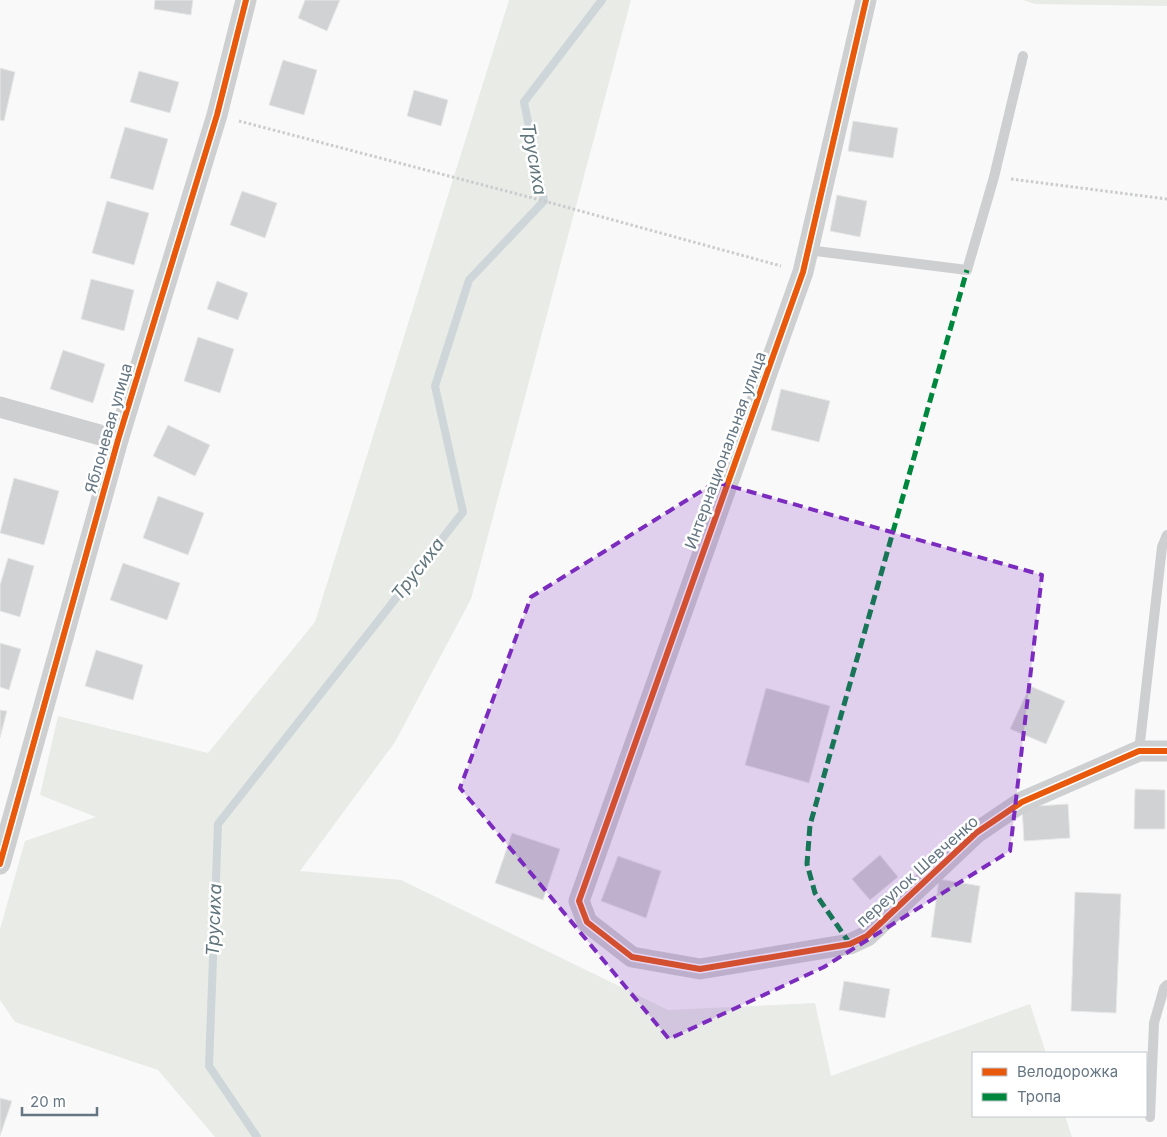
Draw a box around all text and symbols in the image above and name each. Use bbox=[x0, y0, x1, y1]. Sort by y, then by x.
water label: Трусиха bbox=[518, 121, 551, 197]
street label: Интернациональная улица bbox=[680, 348, 770, 552]
street label: Яблоневая улица bbox=[80, 361, 136, 495]
water label: Трусиха bbox=[387, 534, 448, 604]
street label: переулок Шевченко bbox=[852, 811, 982, 931]
water label: Трусиха bbox=[202, 883, 225, 957]
legend bbox=[972, 1052, 1147, 1117]
text: Велодорожка bbox=[1017, 1062, 1118, 1081]
scale bar bbox=[22, 1084, 98, 1116]
text: Тропа bbox=[1017, 1087, 1061, 1106]
text: 20 m bbox=[30, 1092, 66, 1111]

